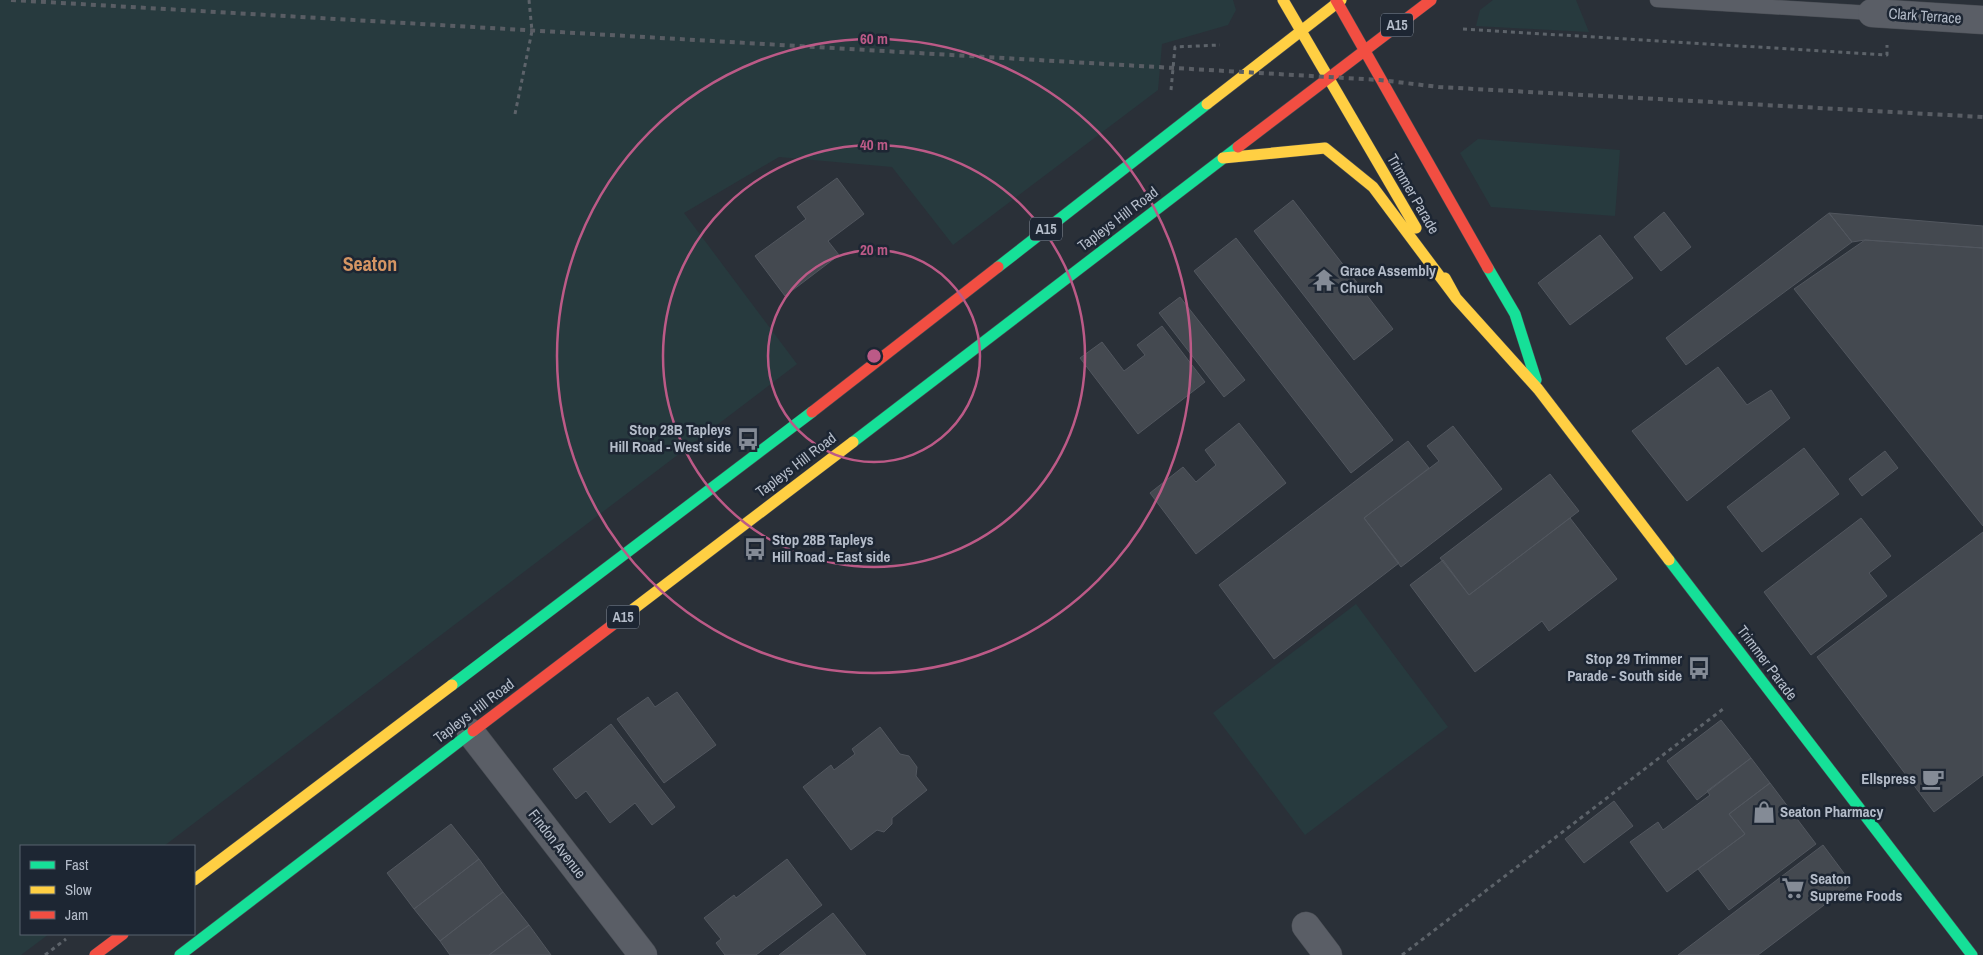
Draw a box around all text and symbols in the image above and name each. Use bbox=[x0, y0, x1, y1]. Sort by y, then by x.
street label: Clark Terrace bbox=[1888, 2, 1962, 29]
road number: A15 bbox=[1381, 14, 1413, 36]
text: 60 m bbox=[860, 28, 888, 49]
text: 40 m bbox=[860, 134, 888, 155]
street label: Trimmer Parade bbox=[1382, 150, 1445, 238]
street label: Tapleys Hill Road bbox=[1073, 181, 1162, 256]
road number: A15 bbox=[1030, 218, 1062, 240]
text: 20 m bbox=[860, 239, 888, 260]
district label: Seaton bbox=[343, 250, 397, 277]
place label: Grace Assembly Church bbox=[1340, 260, 1436, 298]
temple icon: Grace Assembly Church bbox=[1311, 267, 1337, 293]
centre of rings bbox=[865, 347, 883, 365]
place label: Stop 28B Tapleys Hill Road - West side bbox=[610, 419, 731, 457]
bus stop icon: Stop 28B Tapleys Hill Road - West side bbox=[735, 426, 761, 452]
street label: Tapleys Hill Road bbox=[751, 427, 840, 502]
place label: Stop 28B Tapleys Hill Road - East side bbox=[772, 529, 890, 567]
bus stop icon: Stop 28B Tapleys Hill Road - East side bbox=[742, 536, 768, 562]
road number: A15 bbox=[607, 606, 639, 628]
street label: Trimmer Parade bbox=[1732, 621, 1803, 705]
place label: Stop 29 Trimmer Parade - South side bbox=[1567, 648, 1682, 686]
bus stop icon: Stop 29 Trimmer Parade - South side bbox=[1686, 655, 1712, 681]
street label: Tapleys Hill Road bbox=[429, 673, 518, 748]
cafe icon: Ellspress bbox=[1920, 766, 1946, 792]
place label: Ellspress bbox=[1861, 768, 1916, 789]
shop icon: Seaton Pharmacy bbox=[1751, 799, 1777, 825]
place label: Seaton Pharmacy bbox=[1780, 801, 1883, 822]
street label: Findon Avenue bbox=[524, 805, 591, 883]
legend bbox=[20, 845, 195, 935]
text: Fast bbox=[65, 854, 89, 875]
place label: Seaton Supreme Foods bbox=[1810, 868, 1903, 906]
supermarket icon: Seaton Supreme Foods bbox=[1780, 875, 1806, 901]
text: Slow bbox=[65, 879, 92, 900]
text: Jam bbox=[65, 904, 88, 925]

